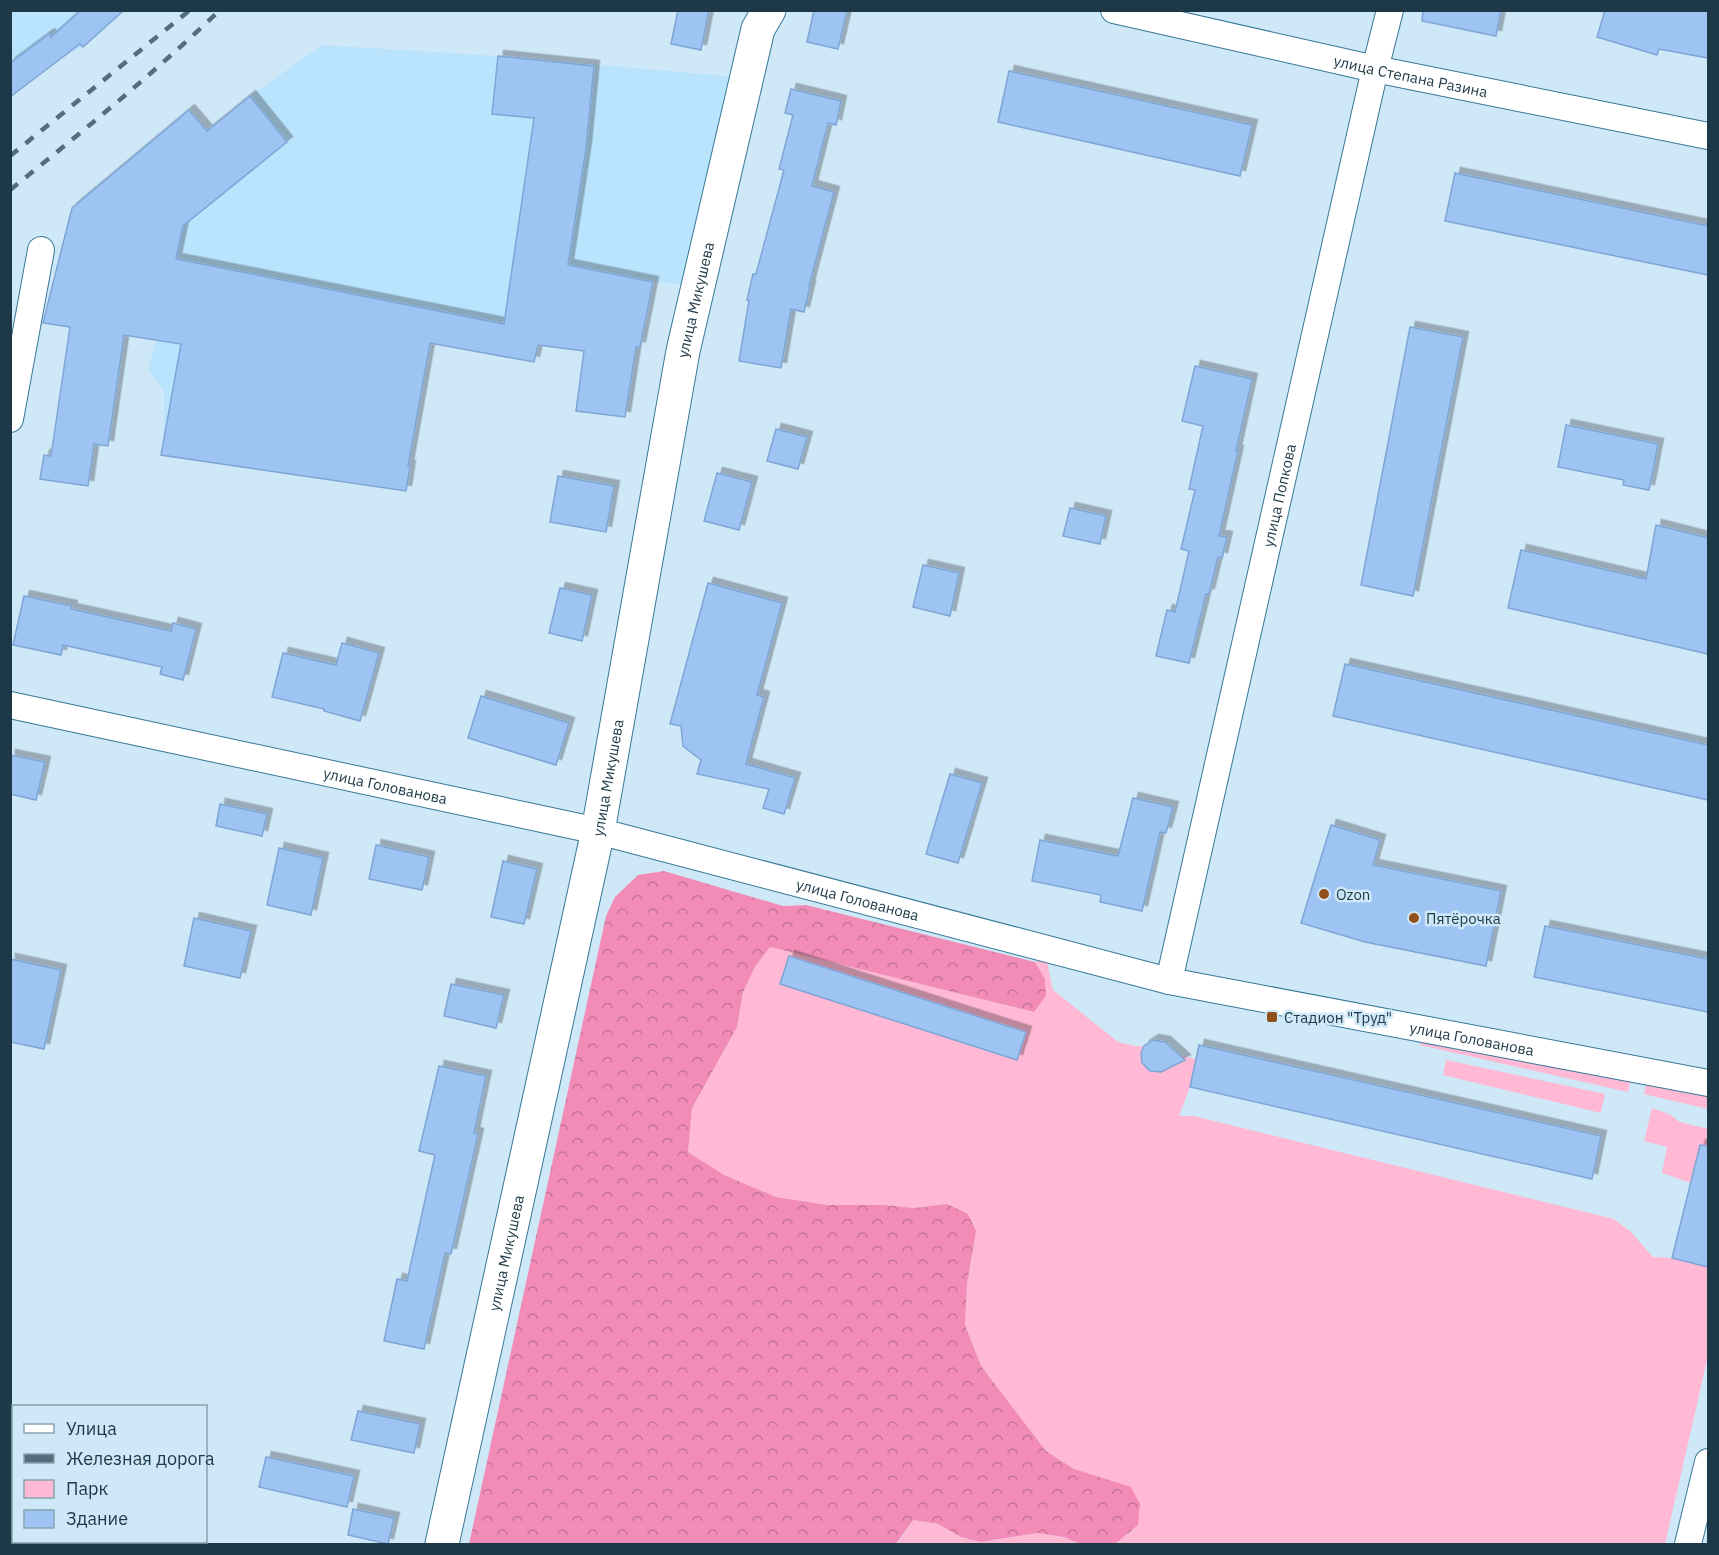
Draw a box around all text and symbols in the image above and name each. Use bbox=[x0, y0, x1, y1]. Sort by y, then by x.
street label: улица Степана Разина bbox=[1332, 50, 1489, 101]
street label: улица Микушева bbox=[673, 240, 718, 359]
street label: улица Попкова bbox=[1258, 442, 1300, 549]
street label: улица Микушева bbox=[588, 718, 627, 838]
street label: улица Голованова bbox=[322, 763, 449, 808]
street label: улица Голованова bbox=[794, 874, 921, 924]
place label: Ozon bbox=[1336, 885, 1370, 904]
marker: Ozon bbox=[1317, 887, 1331, 901]
place label: Пятёрочка bbox=[1426, 909, 1501, 928]
marker: Пятёрочка bbox=[1407, 911, 1421, 925]
place label: Стадион "Труд" bbox=[1284, 1008, 1392, 1027]
marker: Стадион "Труд" bbox=[1265, 1010, 1279, 1024]
street label: улица Голованова bbox=[1408, 1017, 1536, 1059]
street label: улица Микушева bbox=[484, 1193, 528, 1313]
legend bbox=[12, 1405, 207, 1543]
text: Улица bbox=[66, 1417, 117, 1440]
text: Железная дорога bbox=[66, 1447, 215, 1470]
text: Парк bbox=[66, 1477, 109, 1500]
text: Здание bbox=[66, 1507, 128, 1530]

